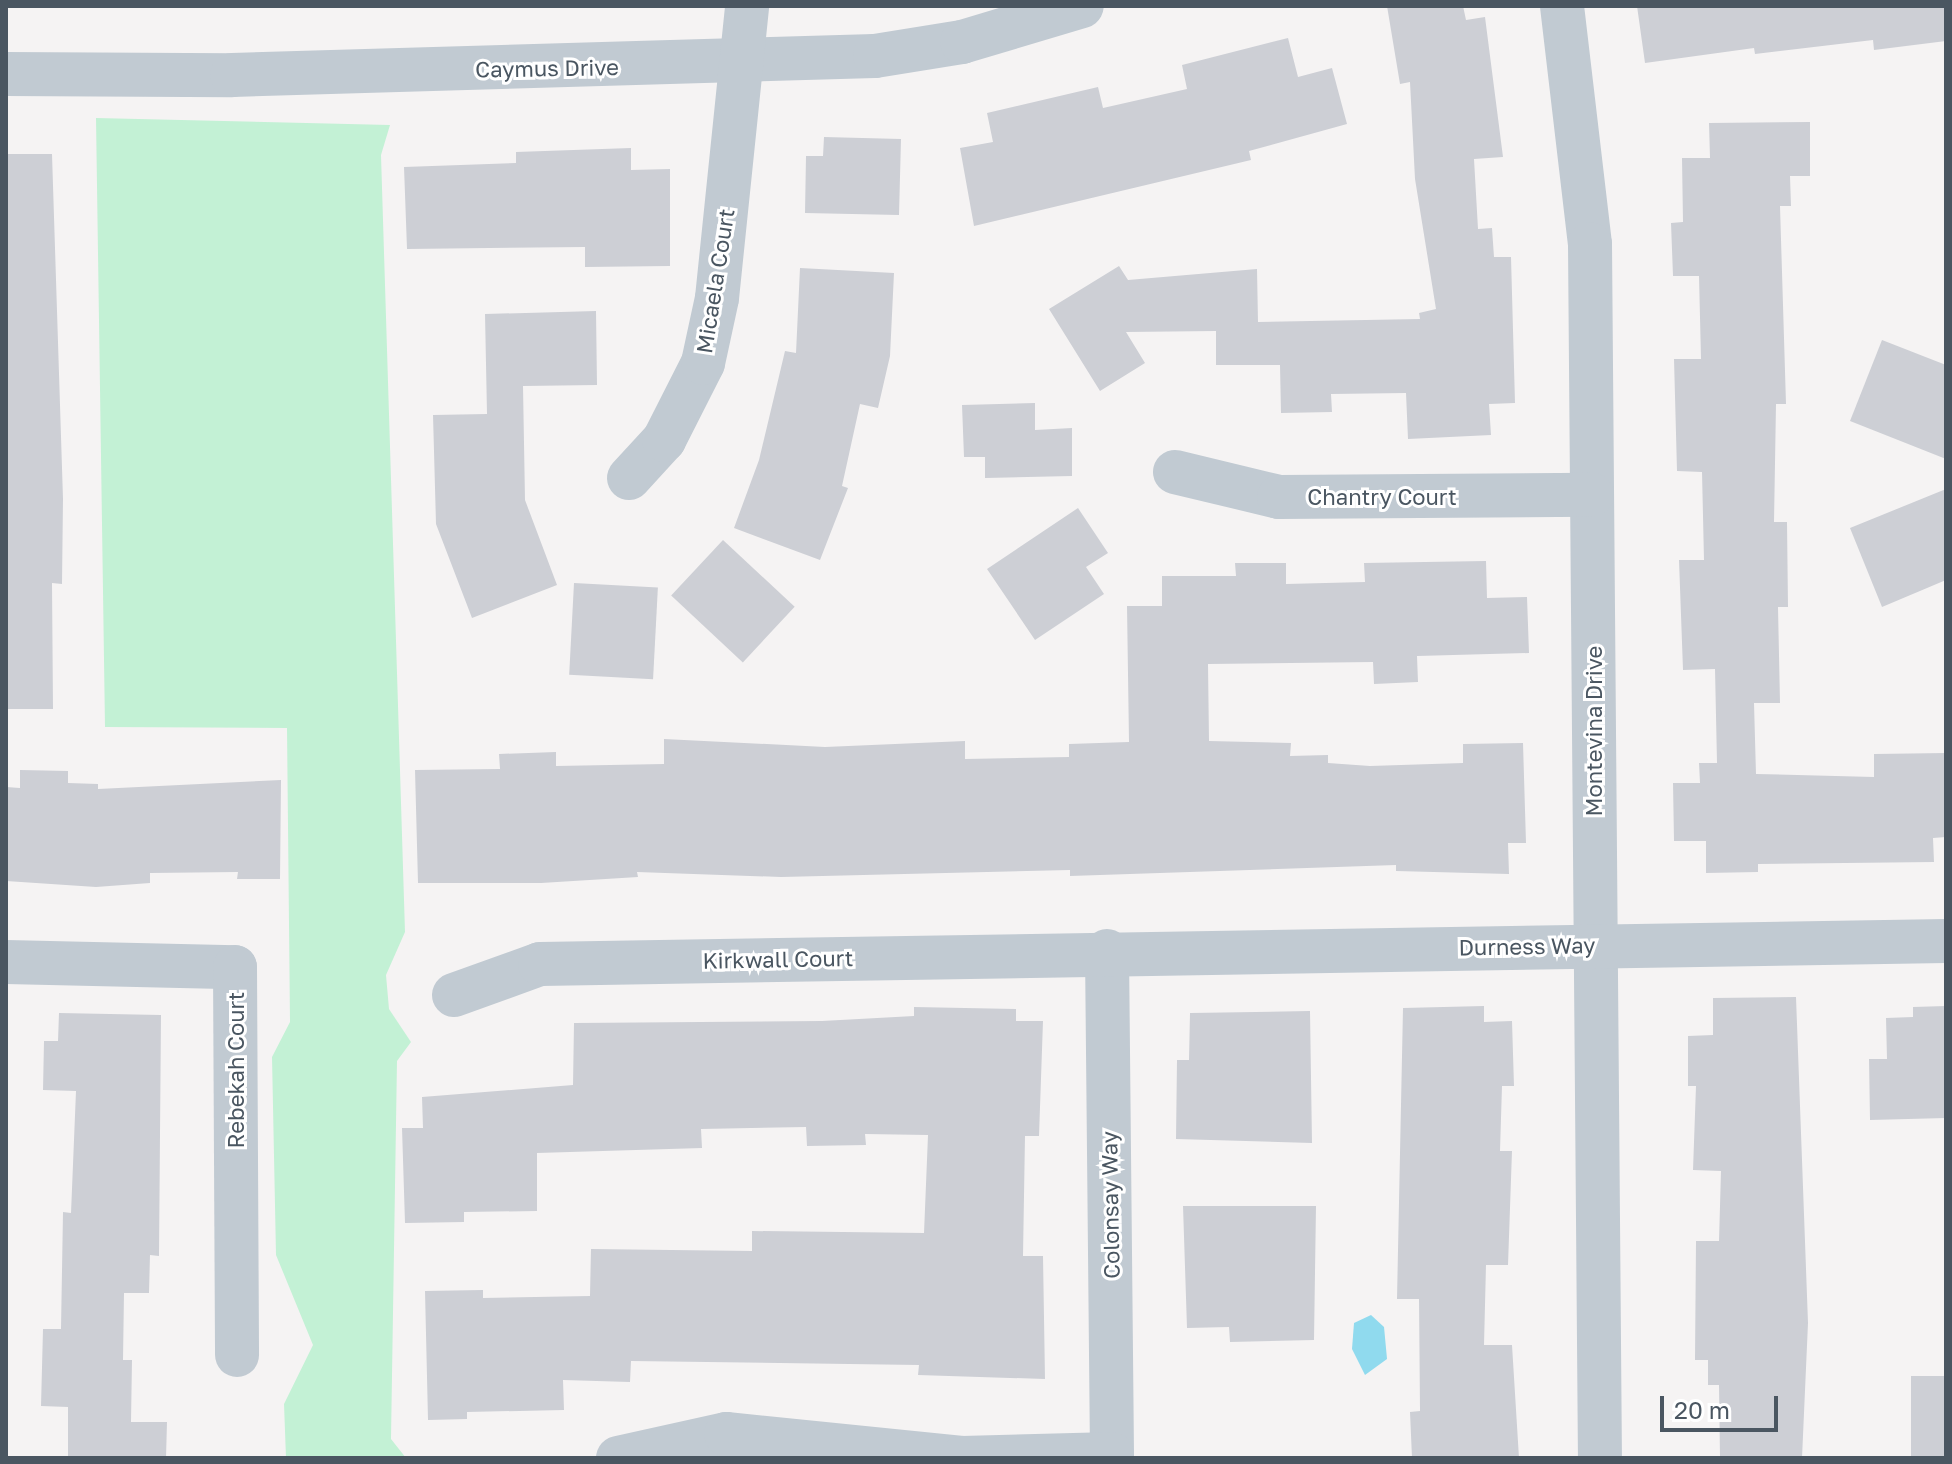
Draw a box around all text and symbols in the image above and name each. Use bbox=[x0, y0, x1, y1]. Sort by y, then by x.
street label: Caymus Drive bbox=[475, 54, 619, 82]
street label: Micaela Court bbox=[691, 207, 739, 355]
street label: Chantry Court bbox=[1307, 484, 1457, 510]
street label: Montevina Drive bbox=[1581, 646, 1607, 816]
street label: Durness Way bbox=[1458, 932, 1596, 960]
street label: Kirkwall Court bbox=[702, 944, 854, 974]
street label: Rebekah Court bbox=[223, 992, 249, 1148]
street label: Colonsay Way bbox=[1096, 1131, 1124, 1279]
scale bar bbox=[1664, 1380, 1782, 1430]
text: 20 m bbox=[1674, 1395, 1730, 1424]

